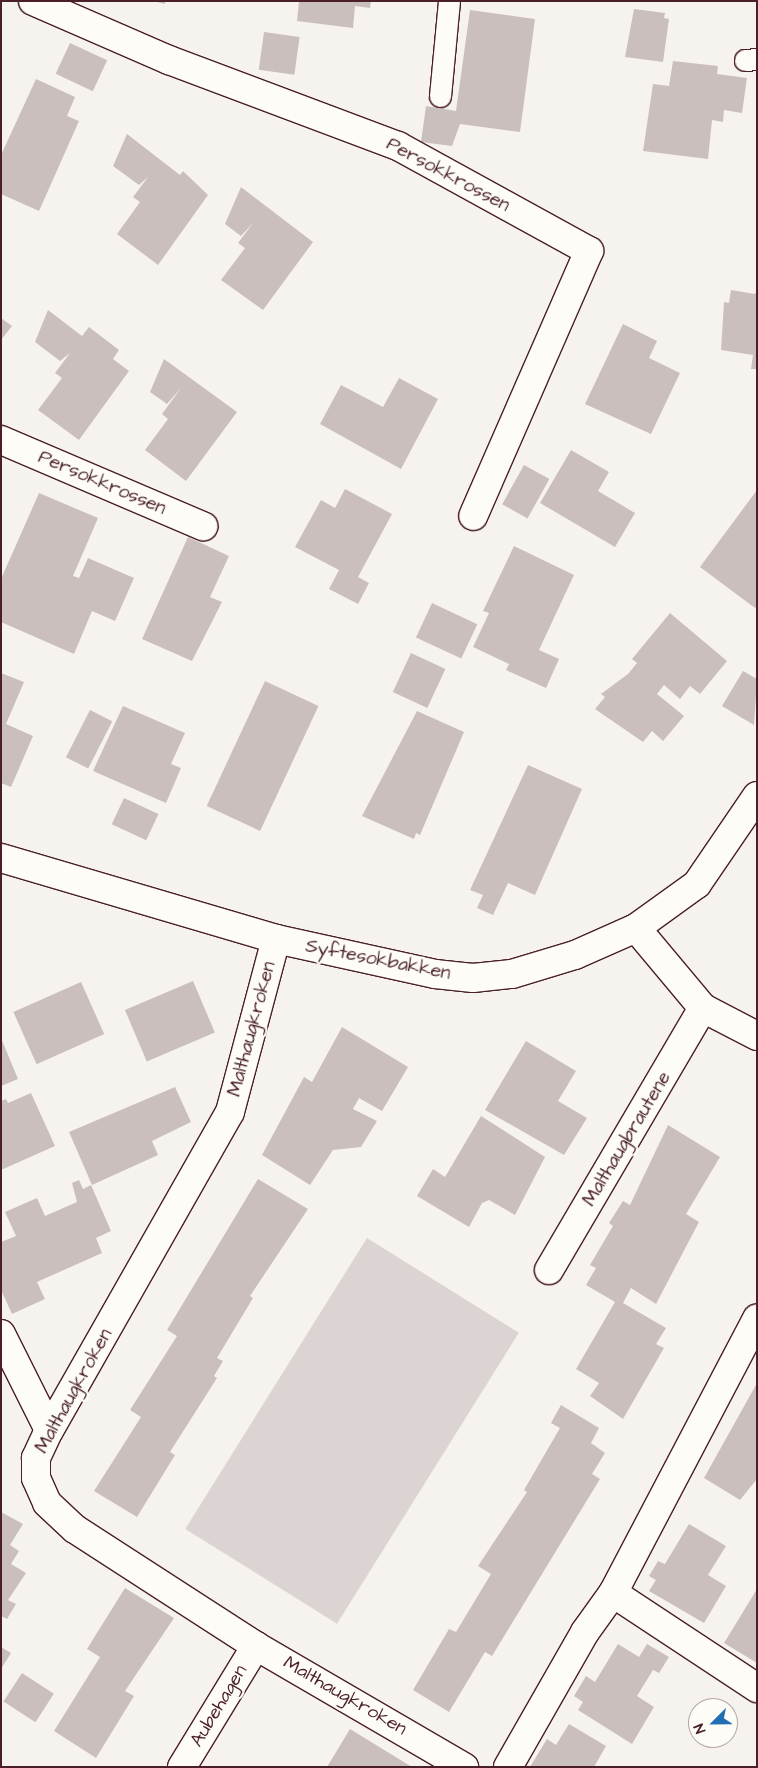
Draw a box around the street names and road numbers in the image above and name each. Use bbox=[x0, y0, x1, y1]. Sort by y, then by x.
street label: Persokkrossen bbox=[382, 133, 514, 217]
street label: Persokkrossen bbox=[35, 446, 169, 520]
street label: Syftesokbakken bbox=[304, 935, 452, 985]
street label: Malthaugkroken bbox=[223, 959, 281, 1099]
street label: Malthaugbrautene bbox=[578, 1068, 676, 1210]
street label: Malthaugkroken bbox=[30, 1325, 118, 1457]
street label: Malthaugkroken bbox=[279, 1651, 411, 1741]
street label: Aubehagen bbox=[186, 1661, 252, 1751]

